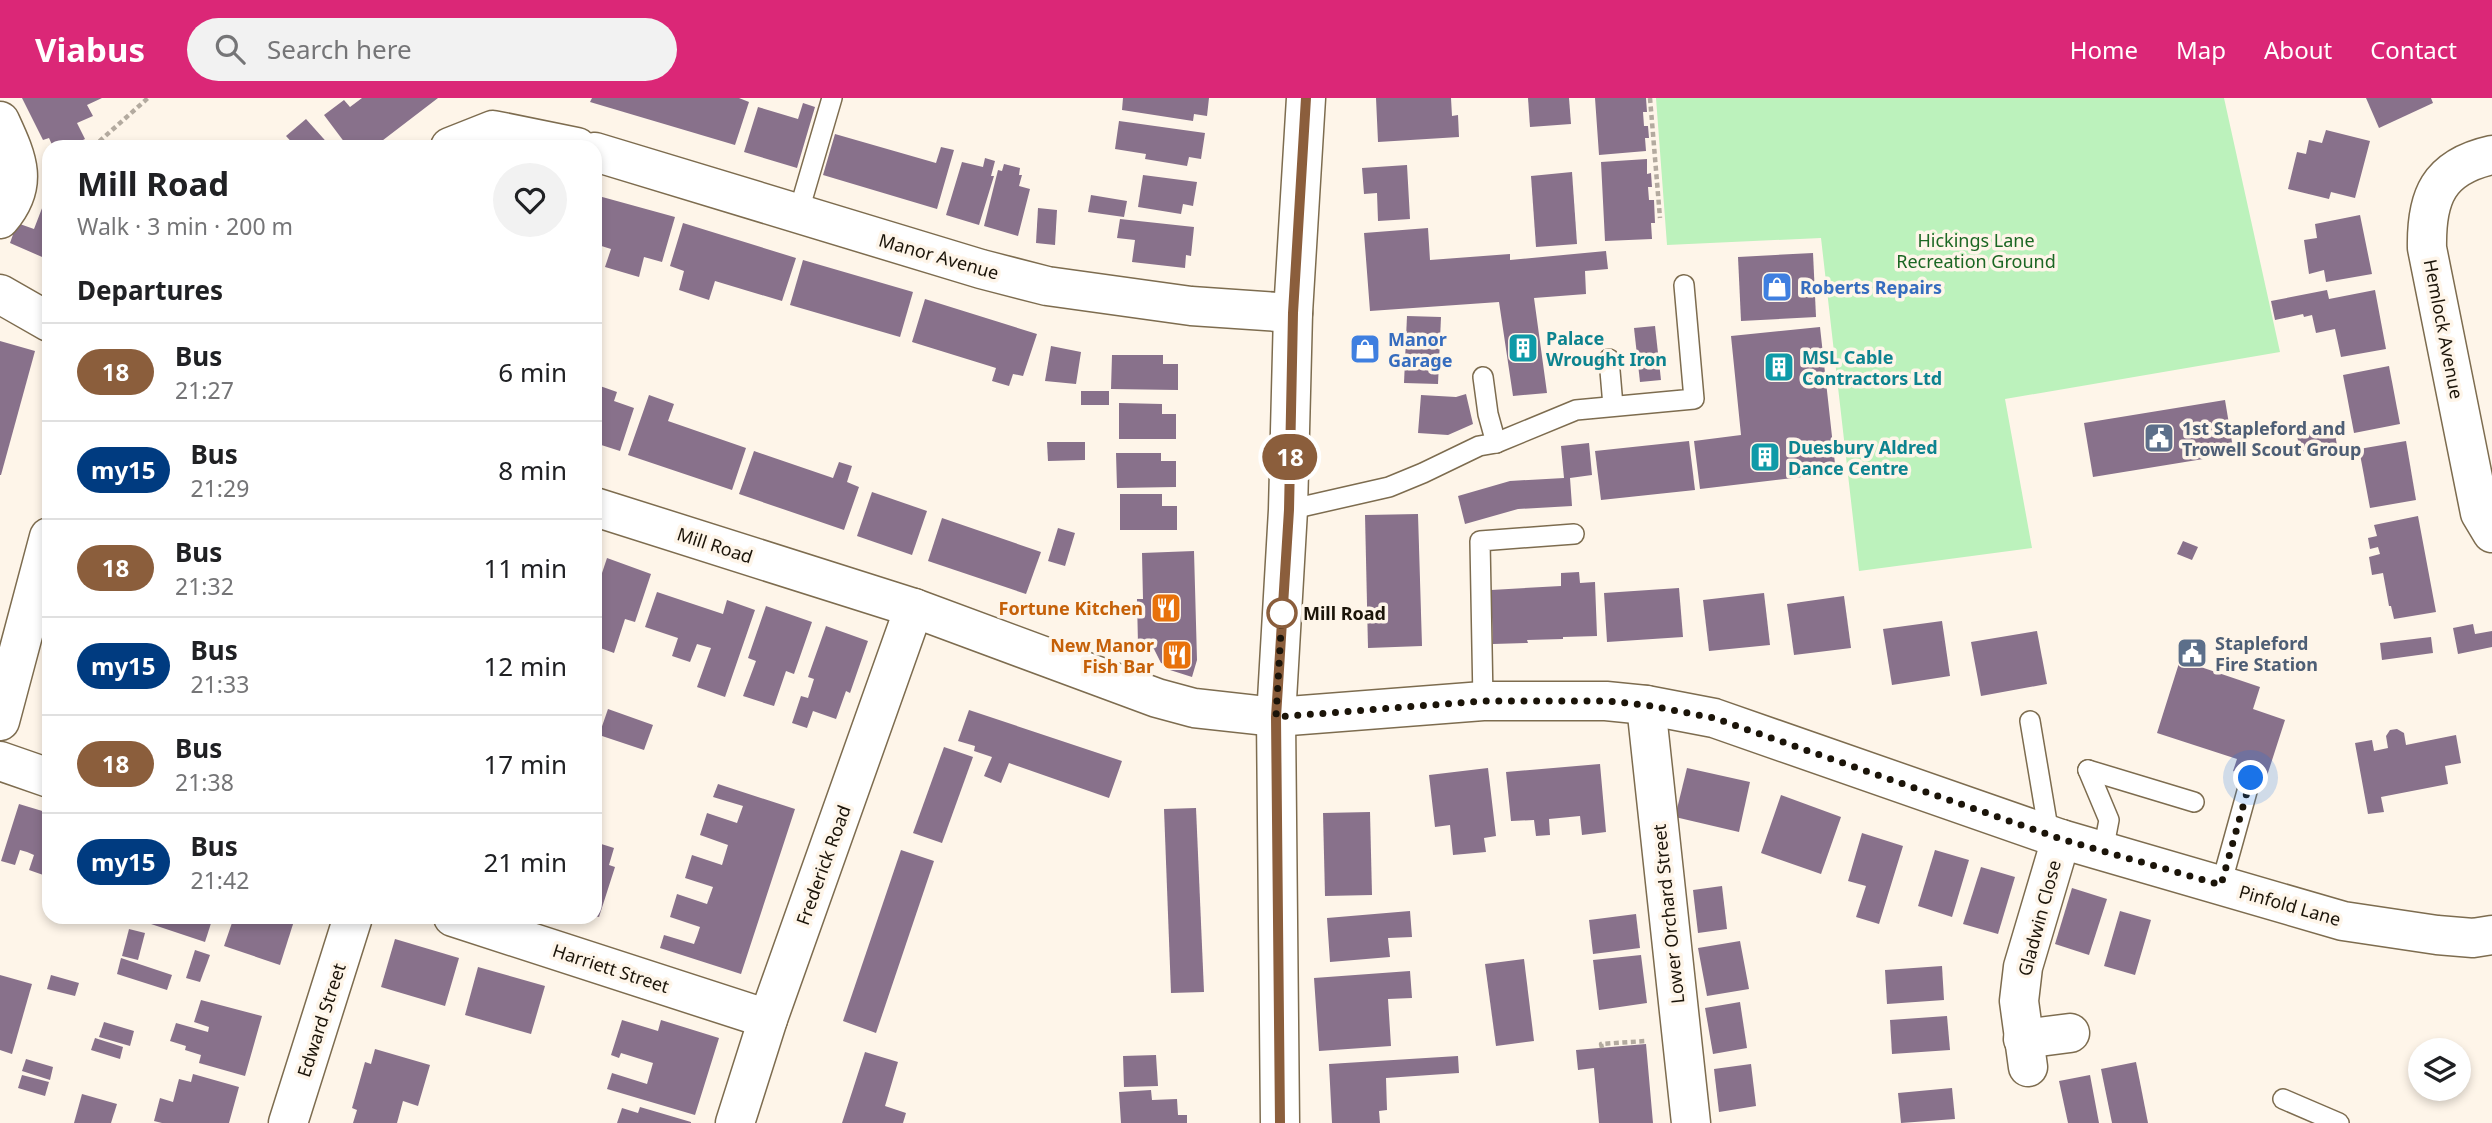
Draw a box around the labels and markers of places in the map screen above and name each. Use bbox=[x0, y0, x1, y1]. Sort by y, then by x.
shop icon: Roberts Repairs bbox=[1760, 270, 1794, 304]
place label: Roberts Repairs bbox=[1800, 275, 1942, 299]
place label: Palace Wrought Iron bbox=[1546, 326, 1667, 371]
place label: Manor Garage bbox=[1388, 327, 1452, 372]
building icon: Palace Wrought Iron bbox=[1506, 331, 1540, 365]
shop icon: Manor Garage bbox=[1348, 332, 1382, 366]
place label: MSL Cable Contractors Ltd bbox=[1802, 345, 1942, 390]
building icon: MSL Cable Contractors Ltd bbox=[1762, 350, 1796, 384]
place label: 1st Stapleford and Trowell Scout Group bbox=[2182, 416, 2361, 461]
public building icon: 1st Stapleford and Trowell Scout Group bbox=[2142, 421, 2176, 455]
place label: Duesbury Aldred Dance Centre bbox=[1788, 435, 1938, 480]
building icon: Duesbury Aldred Dance Centre bbox=[1748, 440, 1782, 474]
restaurant icon: Fortune Kitchen bbox=[1149, 591, 1183, 625]
place label: Fortune Kitchen bbox=[999, 596, 1143, 620]
marker: Mill Road bbox=[1267, 598, 1297, 628]
place label: Mill Road bbox=[1303, 601, 1386, 625]
place label: Stapleford Fire Station bbox=[2215, 631, 2318, 676]
place label: New Manor Fish Bar bbox=[1050, 633, 1154, 678]
public building icon: Stapleford Fire Station bbox=[2175, 636, 2209, 670]
restaurant icon: New Manor Fish Bar bbox=[1160, 638, 1194, 672]

